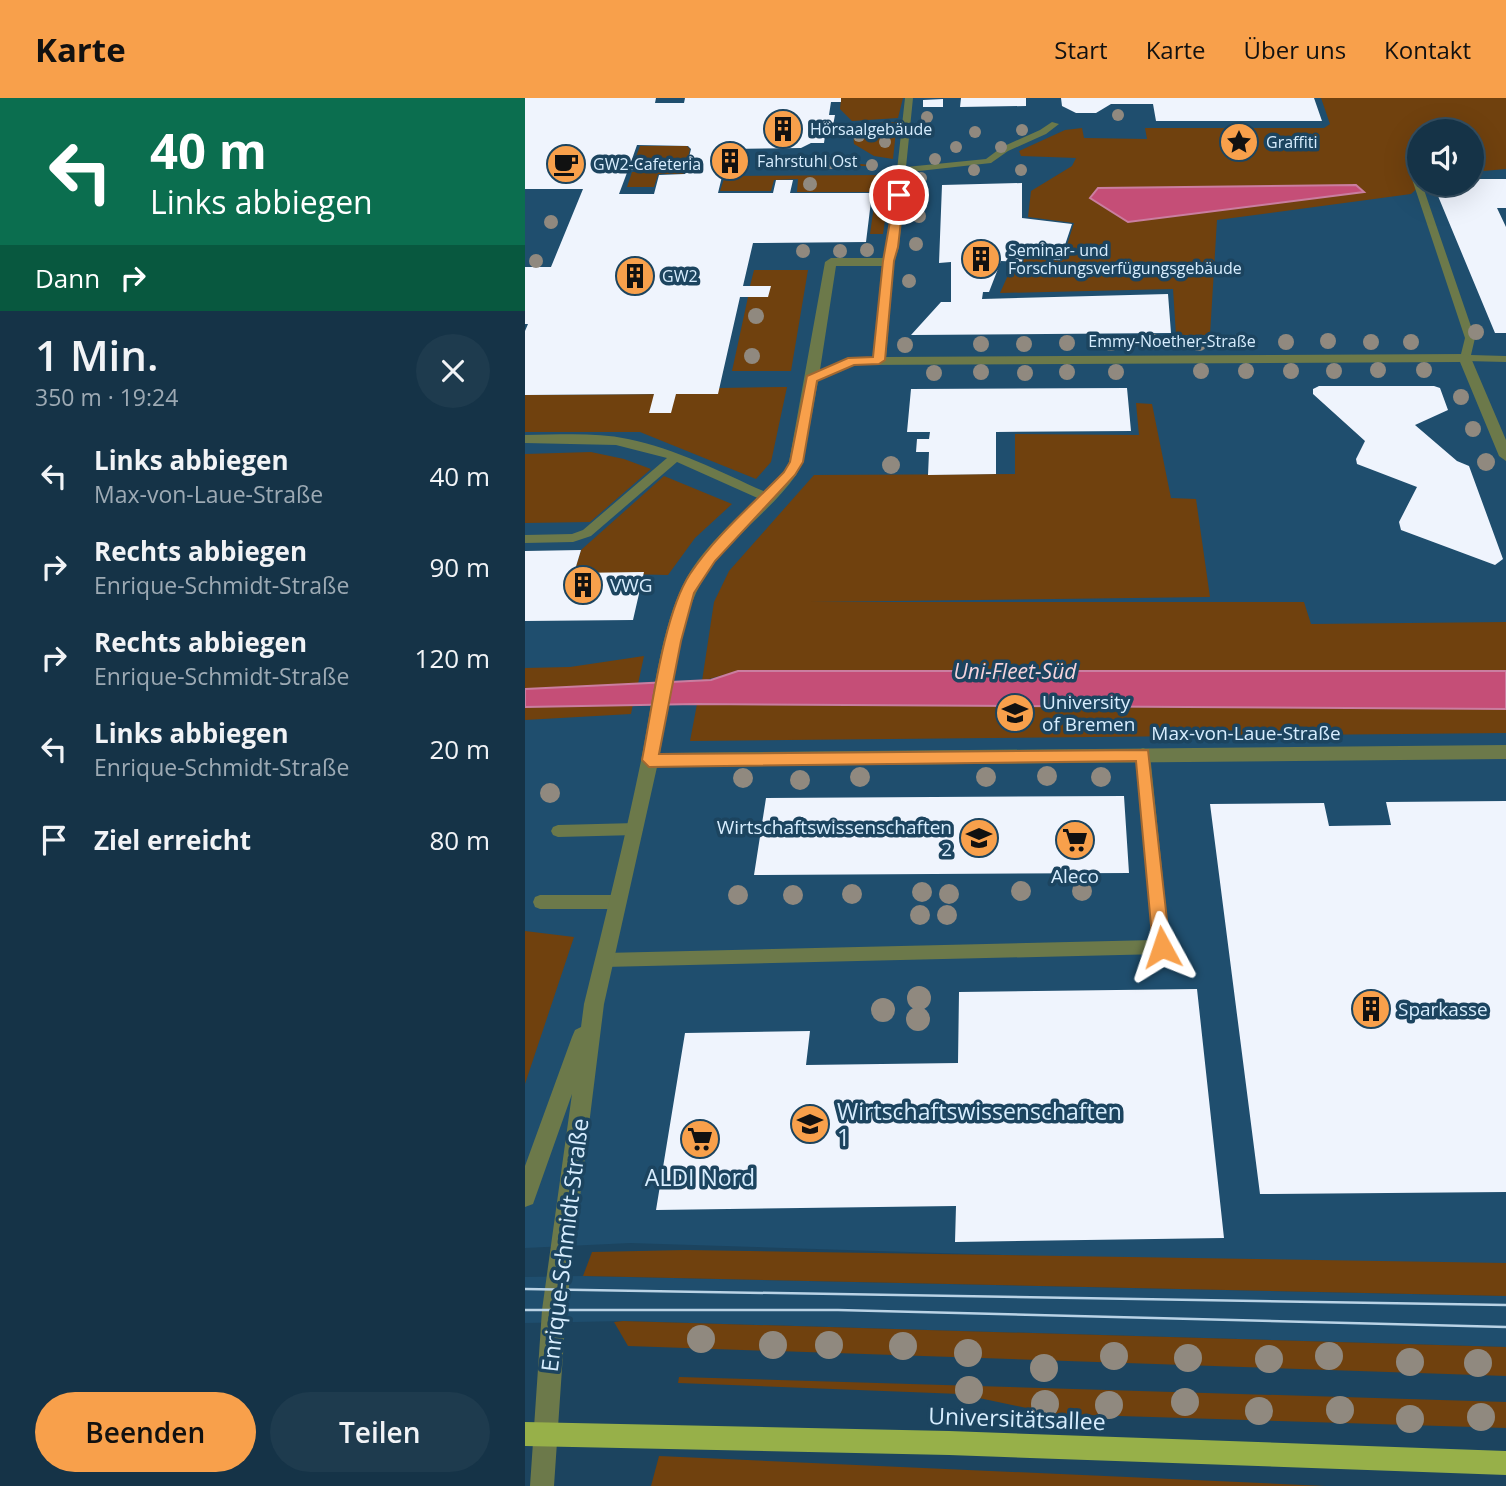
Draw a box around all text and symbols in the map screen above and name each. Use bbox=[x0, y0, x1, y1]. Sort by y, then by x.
text: Karte bbox=[35, 27, 126, 72]
text: Start bbox=[1054, 33, 1108, 66]
text: Karte bbox=[1146, 33, 1206, 66]
text: Über uns bbox=[1244, 33, 1346, 66]
text: Kontakt bbox=[1384, 33, 1471, 66]
building icon: Hörsaalgebäude bbox=[762, 108, 804, 150]
text: 40 m bbox=[150, 117, 267, 183]
place label: Hörsaalgebäude bbox=[810, 118, 932, 140]
map controls bbox=[1407, 119, 1484, 196]
button: sound bbox=[1407, 119, 1484, 196]
place icon: Graffiti bbox=[1218, 121, 1260, 163]
icon: left bbox=[35, 126, 126, 217]
place label: Graffiti bbox=[1266, 131, 1318, 153]
building icon: Fahrstuhl Ost bbox=[709, 140, 751, 182]
cafe icon: GW2-Cafeteria bbox=[545, 143, 587, 185]
place label: Fahrstuhl Ost bbox=[757, 150, 858, 172]
place label: GW2-Cafeteria bbox=[593, 153, 701, 175]
pin bbox=[869, 165, 929, 225]
icon: arrive bbox=[880, 176, 918, 214]
text: Links abbiegen bbox=[150, 180, 373, 223]
building icon: Seminar- und Forschungsverfügungsgebäude bbox=[960, 238, 1002, 280]
place label: Seminar- und Forschungsverfügungsgebäude bbox=[1008, 239, 1242, 279]
building icon: GW2 bbox=[614, 255, 656, 297]
icon: right bbox=[114, 259, 152, 297]
text: Dann bbox=[35, 260, 100, 296]
place label: GW2 bbox=[662, 265, 698, 287]
text: 1 Min. bbox=[35, 326, 159, 383]
street label: Emmy-Noether-Straße bbox=[1088, 330, 1256, 352]
button: close bbox=[416, 334, 490, 408]
text: 350 m · 19:24 bbox=[35, 381, 178, 413]
text: Links abbiegen bbox=[94, 442, 289, 478]
icon: left bbox=[35, 457, 73, 495]
text: 40 m bbox=[429, 458, 490, 494]
text: Max-von-Laue-Straße bbox=[94, 478, 323, 510]
text: Rechts abbiegen bbox=[94, 533, 307, 569]
icon: right bbox=[35, 548, 73, 586]
text: 90 m bbox=[429, 549, 490, 585]
building icon: VWG bbox=[562, 564, 604, 606]
text: Enrique-Schmidt-Straße bbox=[94, 569, 349, 601]
place label: VWG bbox=[610, 572, 653, 598]
text: Rechts abbiegen bbox=[94, 624, 307, 660]
icon: right bbox=[35, 639, 73, 677]
text: 120 m bbox=[415, 640, 490, 676]
water label: Uni-Fleet-Süd bbox=[954, 657, 1077, 685]
text: Enrique-Schmidt-Straße bbox=[94, 660, 349, 692]
place label: University of Bremen bbox=[1042, 689, 1135, 737]
school or university icon: University of Bremen bbox=[994, 692, 1036, 734]
text: Links abbiegen bbox=[94, 715, 289, 751]
street label: Max-von-Laue-Straße bbox=[1151, 720, 1341, 746]
icon: left bbox=[35, 730, 73, 768]
text: 20 m bbox=[429, 731, 490, 767]
text: Enrique-Schmidt-Straße bbox=[94, 751, 349, 783]
place label: Wirtschaftswissenschaften 2 bbox=[717, 814, 952, 862]
school or university icon: Wirtschaftswissenschaften 2 bbox=[958, 817, 1000, 859]
supermarket icon: Aleco bbox=[1054, 819, 1096, 861]
icon: arrive bbox=[35, 821, 73, 859]
text: Ziel erreicht bbox=[94, 822, 251, 858]
text: 80 m bbox=[429, 822, 490, 858]
place label: Aleco bbox=[1051, 863, 1099, 889]
position arrow bbox=[1125, 910, 1199, 984]
building icon: Sparkasse bbox=[1350, 988, 1392, 1030]
place label: Sparkasse bbox=[1398, 996, 1488, 1022]
place label: Wirtschaftswissenschaften 1 bbox=[837, 1095, 1122, 1153]
school or university icon: Wirtschaftswissenschaften 1 bbox=[789, 1103, 831, 1145]
street label: Enrique-Schmidt-Straße bbox=[533, 1116, 595, 1374]
supermarket icon: ALDI Nord bbox=[679, 1118, 721, 1160]
place label: ALDI Nord bbox=[645, 1161, 755, 1193]
button: Beenden bbox=[35, 1392, 256, 1472]
button: Teilen bbox=[270, 1392, 490, 1472]
street label: Universitätsallee bbox=[928, 1399, 1106, 1437]

